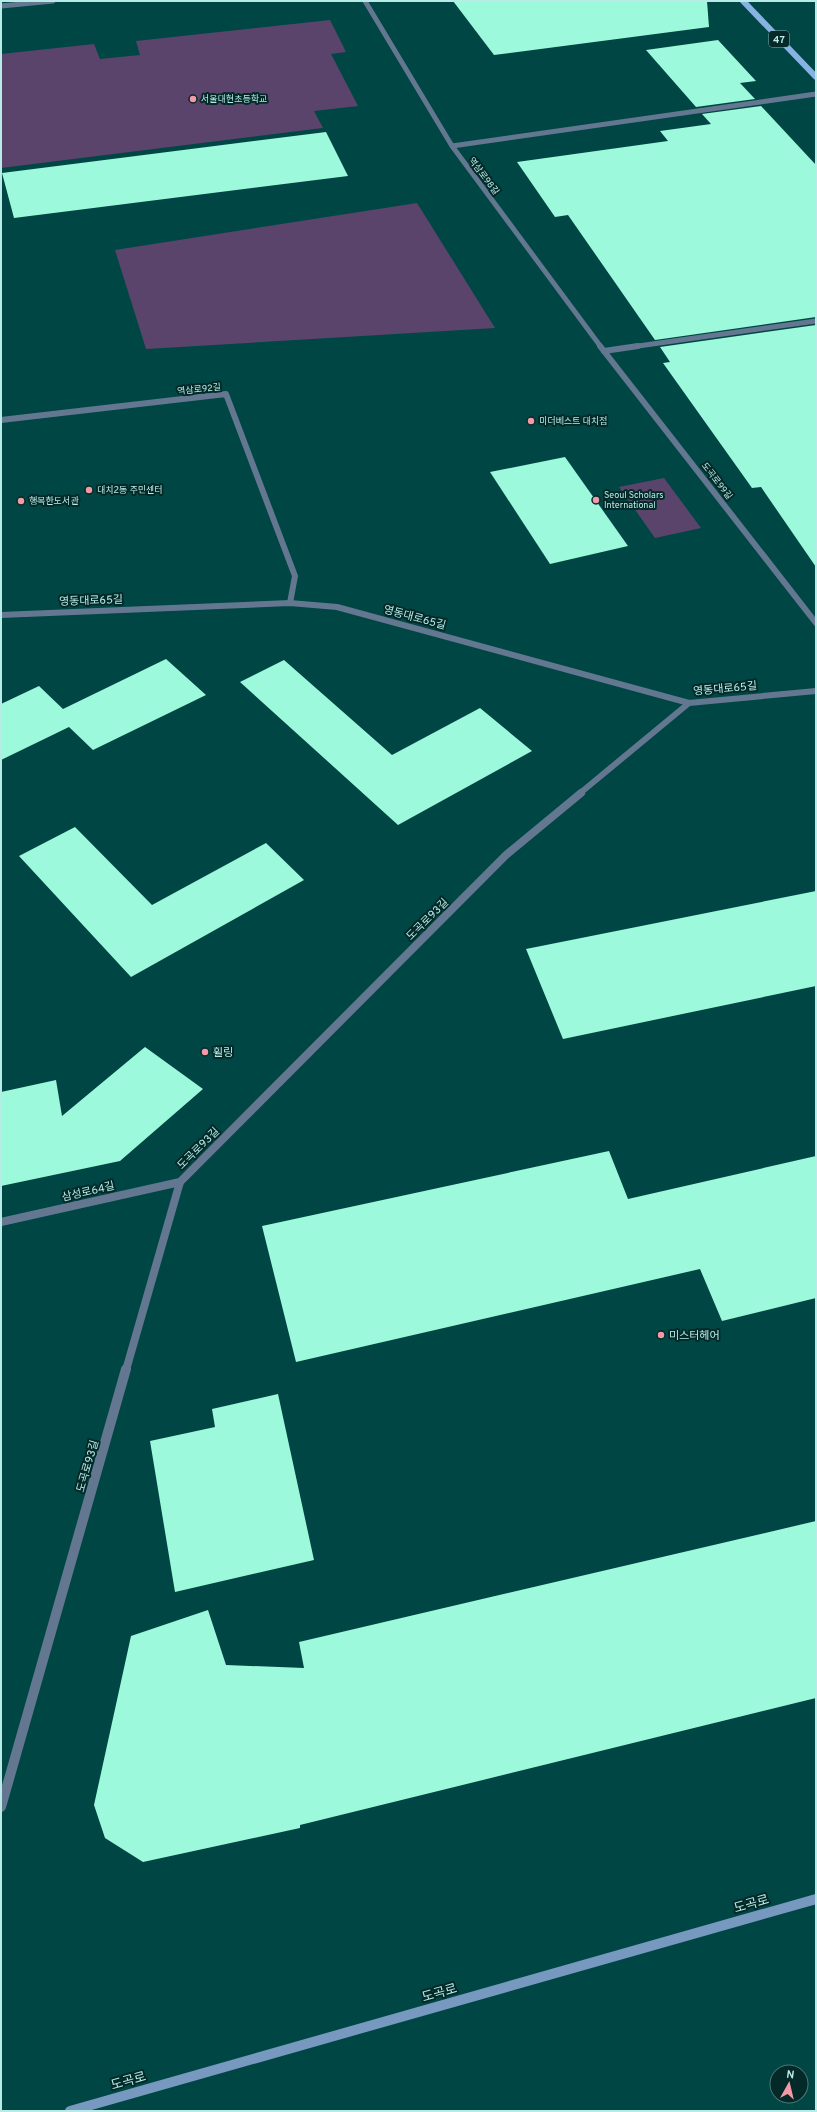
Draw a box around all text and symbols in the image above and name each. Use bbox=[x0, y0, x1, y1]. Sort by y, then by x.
road number: 47 bbox=[769, 31, 789, 47]
place label: 서울대현초등학교 bbox=[201, 93, 267, 105]
marker: 서울대현초등학교 bbox=[188, 94, 198, 104]
street label: 역삼로98길 bbox=[466, 155, 501, 197]
street label: 역삼로92길 bbox=[177, 382, 222, 397]
marker: 미더베스트 대치점 bbox=[526, 416, 536, 426]
place label: 미더베스트 대치점 bbox=[539, 416, 607, 427]
street label: 도곡로99길 bbox=[699, 461, 734, 502]
marker: 대치2동 주민센터 bbox=[84, 485, 94, 495]
place label: 대치2동 주민센터 bbox=[97, 485, 163, 496]
place label: Seoul Scholars International bbox=[604, 490, 664, 511]
marker: Seoul Scholars International bbox=[591, 495, 601, 505]
marker: 행복한도서관 bbox=[16, 496, 26, 506]
place label: 행복한도서관 bbox=[29, 496, 79, 507]
street label: 영동대로65길 bbox=[59, 593, 123, 609]
street label: 영동대로65길 bbox=[382, 603, 447, 633]
street label: 영동대로65길 bbox=[693, 679, 758, 699]
street label: 도곡로93길 bbox=[404, 896, 452, 944]
place label: 휠링 bbox=[213, 1046, 233, 1060]
marker: 휠링 bbox=[200, 1047, 210, 1057]
street label: 도곡로93길 bbox=[175, 1125, 223, 1173]
street label: 삼성로64길 bbox=[60, 1179, 116, 1205]
place label: 미스터헤어 bbox=[669, 1329, 720, 1343]
marker: 미스터헤어 bbox=[656, 1330, 666, 1340]
street label: 도곡로93길 bbox=[74, 1439, 102, 1494]
street label: 도곡로 bbox=[732, 1892, 771, 1918]
street label: 도곡로 bbox=[420, 1981, 459, 2007]
north arrow bbox=[769, 2064, 809, 2104]
text: N bbox=[785, 2068, 795, 2083]
street label: 도곡로 bbox=[109, 2069, 148, 2095]

